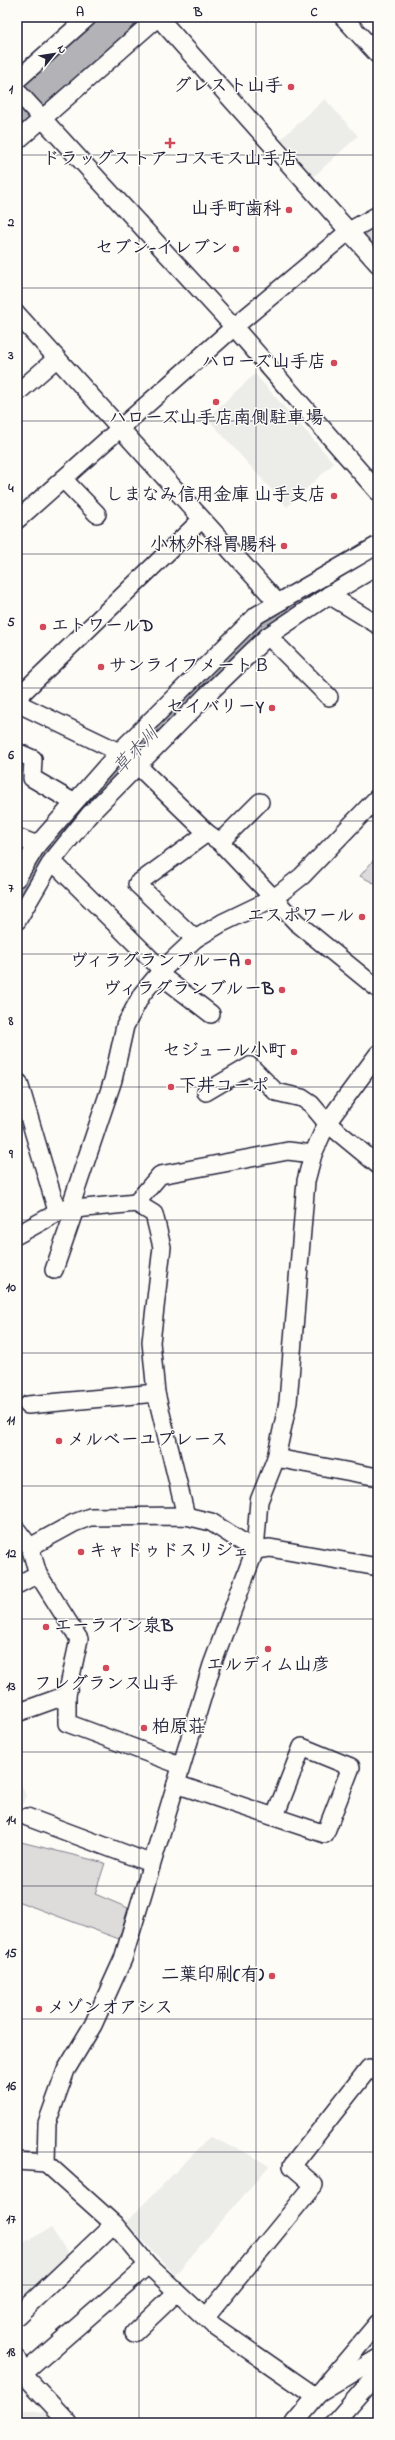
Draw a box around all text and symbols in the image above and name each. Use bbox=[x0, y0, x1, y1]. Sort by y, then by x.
text: A bbox=[76, 3, 84, 22]
text: B bbox=[193, 3, 203, 22]
text: C bbox=[310, 3, 318, 22]
north arrow bbox=[34, 34, 74, 74]
text: N bbox=[53, 42, 71, 57]
place label: グレスト山手 bbox=[174, 74, 283, 100]
text: 1 bbox=[9, 80, 14, 99]
marker: グレスト山手 bbox=[286, 82, 296, 92]
marker: ドラッグストア コスモス山手店 bbox=[165, 138, 175, 148]
place label: ドラッグストア コスモス山手店 bbox=[42, 147, 298, 173]
place label: 山手町歯科 bbox=[191, 197, 281, 223]
marker: 山手町歯科 bbox=[284, 205, 294, 215]
text: 2 bbox=[7, 213, 15, 232]
place label: セブン-イレブン bbox=[95, 236, 228, 262]
marker: セブン-イレブン bbox=[231, 244, 241, 254]
text: 3 bbox=[7, 346, 14, 365]
place label: ハローズ山手店 bbox=[201, 350, 326, 376]
marker: ハローズ山手店 bbox=[329, 358, 339, 368]
marker: ハローズ山手店南側駐車場 bbox=[211, 397, 221, 407]
place label: ハローズ山手店南側駐車場 bbox=[109, 406, 323, 432]
text: 4 bbox=[7, 479, 14, 498]
place label: しまなみ信用金庫 山手支店 bbox=[106, 483, 326, 509]
marker: しまなみ信用金庫 山手支店 bbox=[329, 491, 339, 501]
place label: 小林外科胃腸科 bbox=[150, 533, 276, 559]
marker: 小林外科胃腸科 bbox=[279, 541, 289, 551]
text: 5 bbox=[7, 613, 15, 632]
place label: エトワールD bbox=[51, 614, 154, 640]
marker: エトワールD bbox=[38, 622, 48, 632]
place label: サンライフメートＢ bbox=[109, 654, 271, 680]
marker: サンライフメートＢ bbox=[96, 662, 106, 672]
place label: セイバリーY bbox=[166, 695, 265, 721]
marker: セイバリーY bbox=[267, 703, 277, 713]
water label: 草木川 bbox=[107, 721, 167, 781]
text: 6 bbox=[7, 746, 14, 765]
text: 7 bbox=[8, 879, 14, 898]
place label: エスポワール bbox=[247, 904, 354, 930]
marker: エスポワール bbox=[357, 912, 367, 922]
place label: ヴィラグランブルーA bbox=[70, 949, 240, 975]
marker: ヴィラグランブルーA bbox=[243, 957, 253, 967]
place label: ヴィラグランブルーB bbox=[103, 977, 274, 1003]
marker: ヴィラグランブルーB bbox=[277, 985, 287, 995]
text: 8 bbox=[8, 1012, 14, 1031]
place label: セジュール小町 bbox=[163, 1039, 286, 1065]
marker: セジュール小町 bbox=[289, 1047, 299, 1057]
place label: 下井コーポ bbox=[179, 1074, 269, 1100]
marker: 下井コーポ bbox=[166, 1082, 176, 1092]
text: 9 bbox=[8, 1145, 14, 1164]
text: 10 bbox=[6, 1278, 16, 1297]
text: 11 bbox=[7, 1411, 16, 1430]
place label: メルベーユプレース bbox=[67, 1428, 228, 1454]
marker: メルベーユプレース bbox=[54, 1436, 64, 1446]
place label: キャドゥドスリジェ bbox=[89, 1539, 250, 1565]
text: 12 bbox=[6, 1544, 17, 1563]
marker: キャドゥドスリジェ bbox=[76, 1547, 86, 1557]
place label: エーライン泉B bbox=[54, 1614, 173, 1640]
marker: エーライン泉B bbox=[41, 1622, 51, 1632]
marker: エルディム山彦 bbox=[263, 1644, 273, 1654]
place label: エルディム山彦 bbox=[206, 1653, 330, 1679]
marker: フレグランス山手 bbox=[101, 1663, 111, 1673]
place label: フレグランス山手 bbox=[34, 1672, 178, 1698]
text: 13 bbox=[6, 1677, 16, 1696]
place label: 柏原荘 bbox=[152, 1715, 206, 1741]
marker: 柏原荘 bbox=[139, 1723, 149, 1733]
text: 14 bbox=[6, 1811, 16, 1830]
text: 15 bbox=[5, 1944, 17, 1963]
place label: 二葉印刷(有) bbox=[161, 1963, 265, 1989]
marker: 二葉印刷(有) bbox=[267, 1971, 277, 1981]
place label: メゾンオアシス bbox=[47, 1996, 173, 2022]
marker: メゾンオアシス bbox=[34, 2004, 44, 2014]
text: 16 bbox=[6, 2077, 16, 2096]
text: 17 bbox=[6, 2210, 16, 2229]
text: 18 bbox=[6, 2343, 16, 2362]

